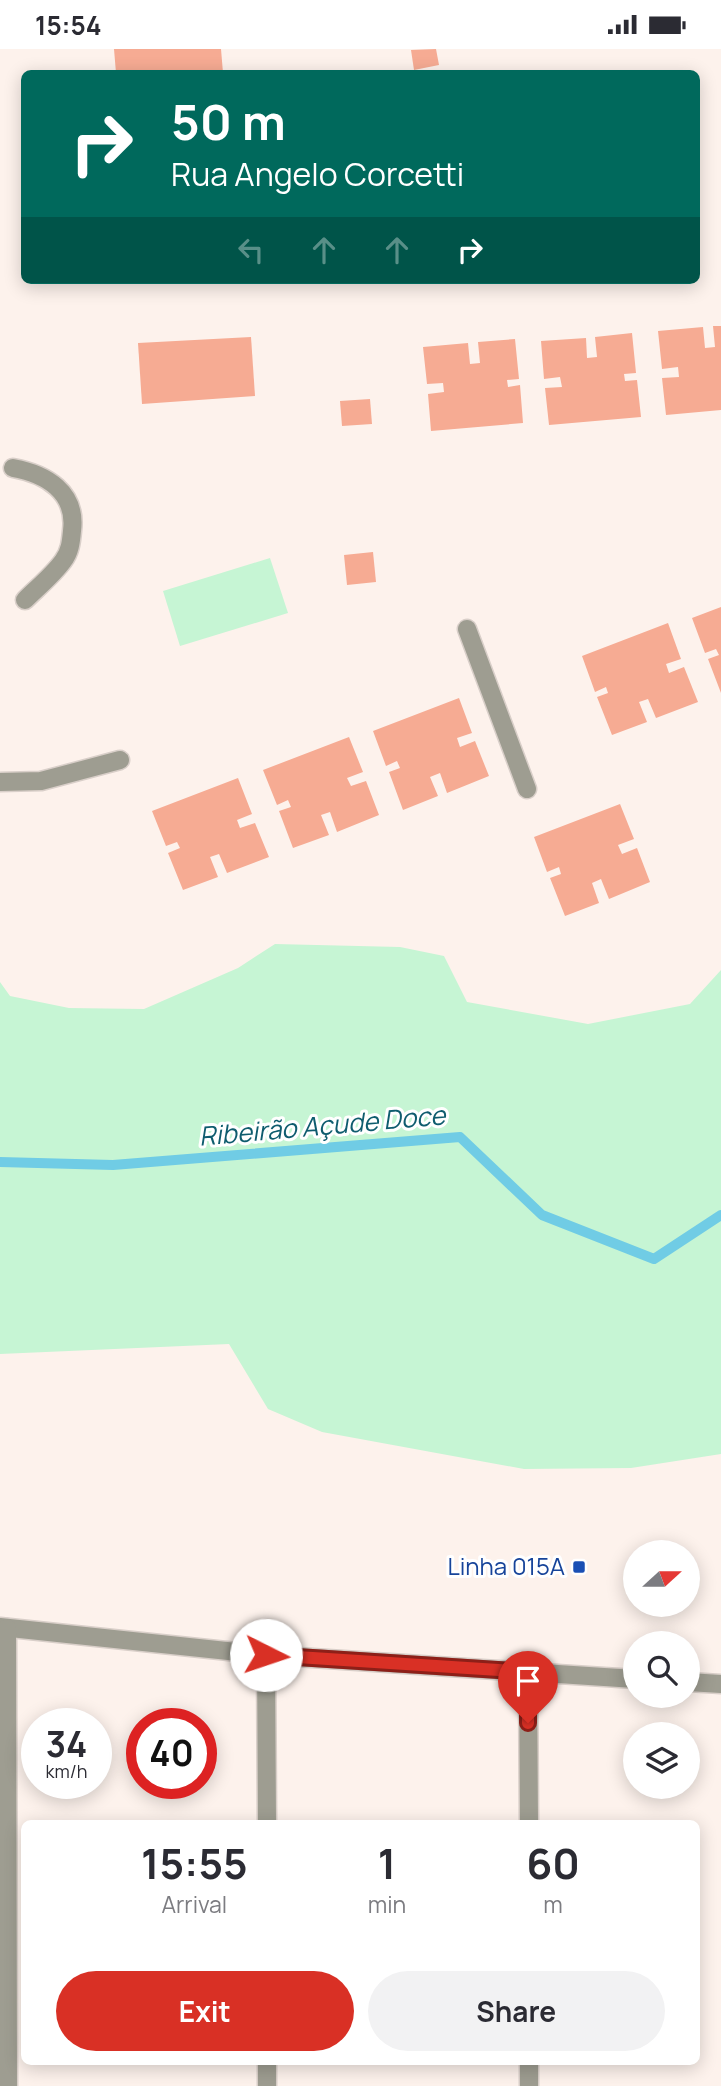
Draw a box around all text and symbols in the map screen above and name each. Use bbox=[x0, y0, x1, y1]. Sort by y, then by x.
text: 15:54 bbox=[35, 7, 102, 43]
text: 50 m bbox=[171, 88, 286, 155]
icon: right bbox=[56, 98, 147, 189]
text: Rua Angelo Corcetti bbox=[171, 152, 464, 196]
icon: left bbox=[232, 231, 270, 269]
icon: ahead bbox=[305, 231, 343, 269]
icon: ahead bbox=[378, 231, 416, 269]
icon: right bbox=[451, 231, 489, 269]
water label: Ribeirão Açude Doce bbox=[197, 1096, 448, 1154]
north arrow bbox=[623, 1540, 700, 1617]
map controls bbox=[623, 1540, 700, 1799]
place label: Linha 015A bbox=[447, 1549, 565, 1582]
marker: Linha 015A bbox=[571, 1559, 587, 1575]
position arrow bbox=[229, 1618, 303, 1692]
button: search bbox=[623, 1631, 700, 1708]
pin bbox=[498, 1651, 558, 1723]
icon: arrive bbox=[509, 1662, 547, 1700]
speed limit sign: 40 bbox=[126, 1708, 217, 1799]
text: 34 bbox=[46, 1720, 87, 1768]
button: layers bbox=[623, 1722, 700, 1799]
text: km/h bbox=[46, 1759, 87, 1783]
text: 15:55 bbox=[141, 1834, 248, 1892]
text: 1 bbox=[378, 1834, 396, 1892]
text: 60 bbox=[526, 1834, 580, 1892]
text: Arrival bbox=[161, 1888, 227, 1920]
text: min bbox=[368, 1888, 406, 1920]
text: m bbox=[543, 1888, 563, 1920]
button: Exit bbox=[56, 1971, 354, 2051]
button: Share bbox=[368, 1971, 665, 2051]

